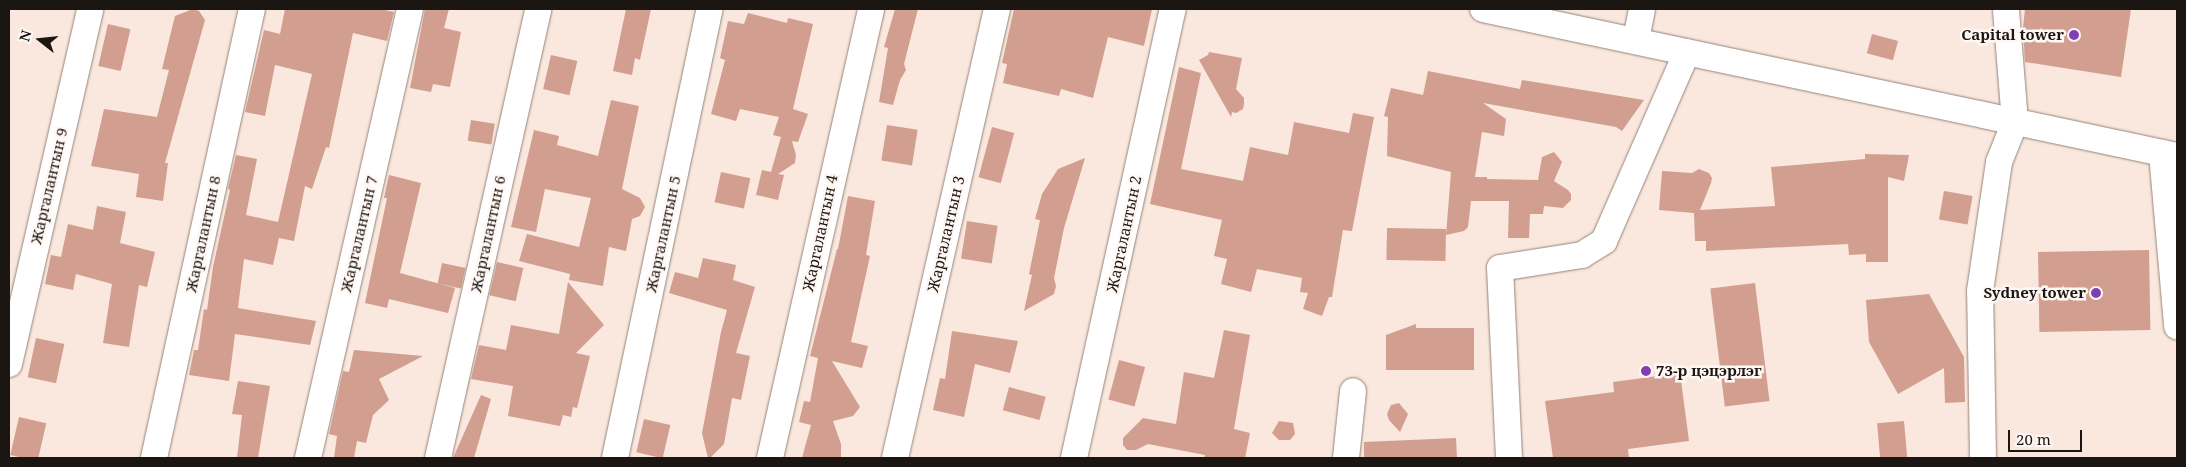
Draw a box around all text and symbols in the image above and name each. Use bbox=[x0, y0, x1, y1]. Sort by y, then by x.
north arrow bbox=[15, 15, 65, 65]
place label: Capital tower bbox=[1961, 26, 2064, 44]
text: N bbox=[14, 28, 36, 44]
marker: Capital tower bbox=[2068, 29, 2080, 41]
street label: Жаргалантын 9 bbox=[27, 126, 71, 246]
street label: Жаргалантын 4 bbox=[799, 173, 841, 293]
street label: Жаргалантын 8 bbox=[182, 174, 224, 294]
street label: Жаргалантын 7 bbox=[337, 174, 381, 294]
street label: Жаргалантын 6 bbox=[467, 174, 509, 294]
street label: Жаргалантын 5 bbox=[642, 174, 684, 294]
street label: Жаргалантын 3 bbox=[924, 174, 968, 294]
street label: Жаргалантын 2 bbox=[1103, 174, 1145, 294]
place label: Sydney tower bbox=[1983, 284, 2086, 302]
marker: Sydney tower bbox=[2090, 287, 2102, 299]
place label: 73-р цэцэрлэг bbox=[1656, 362, 1761, 380]
marker: 73-р цэцэрлэг bbox=[1640, 365, 1652, 377]
scale bar bbox=[2011, 420, 2085, 452]
text: 20 m bbox=[2016, 429, 2051, 449]

